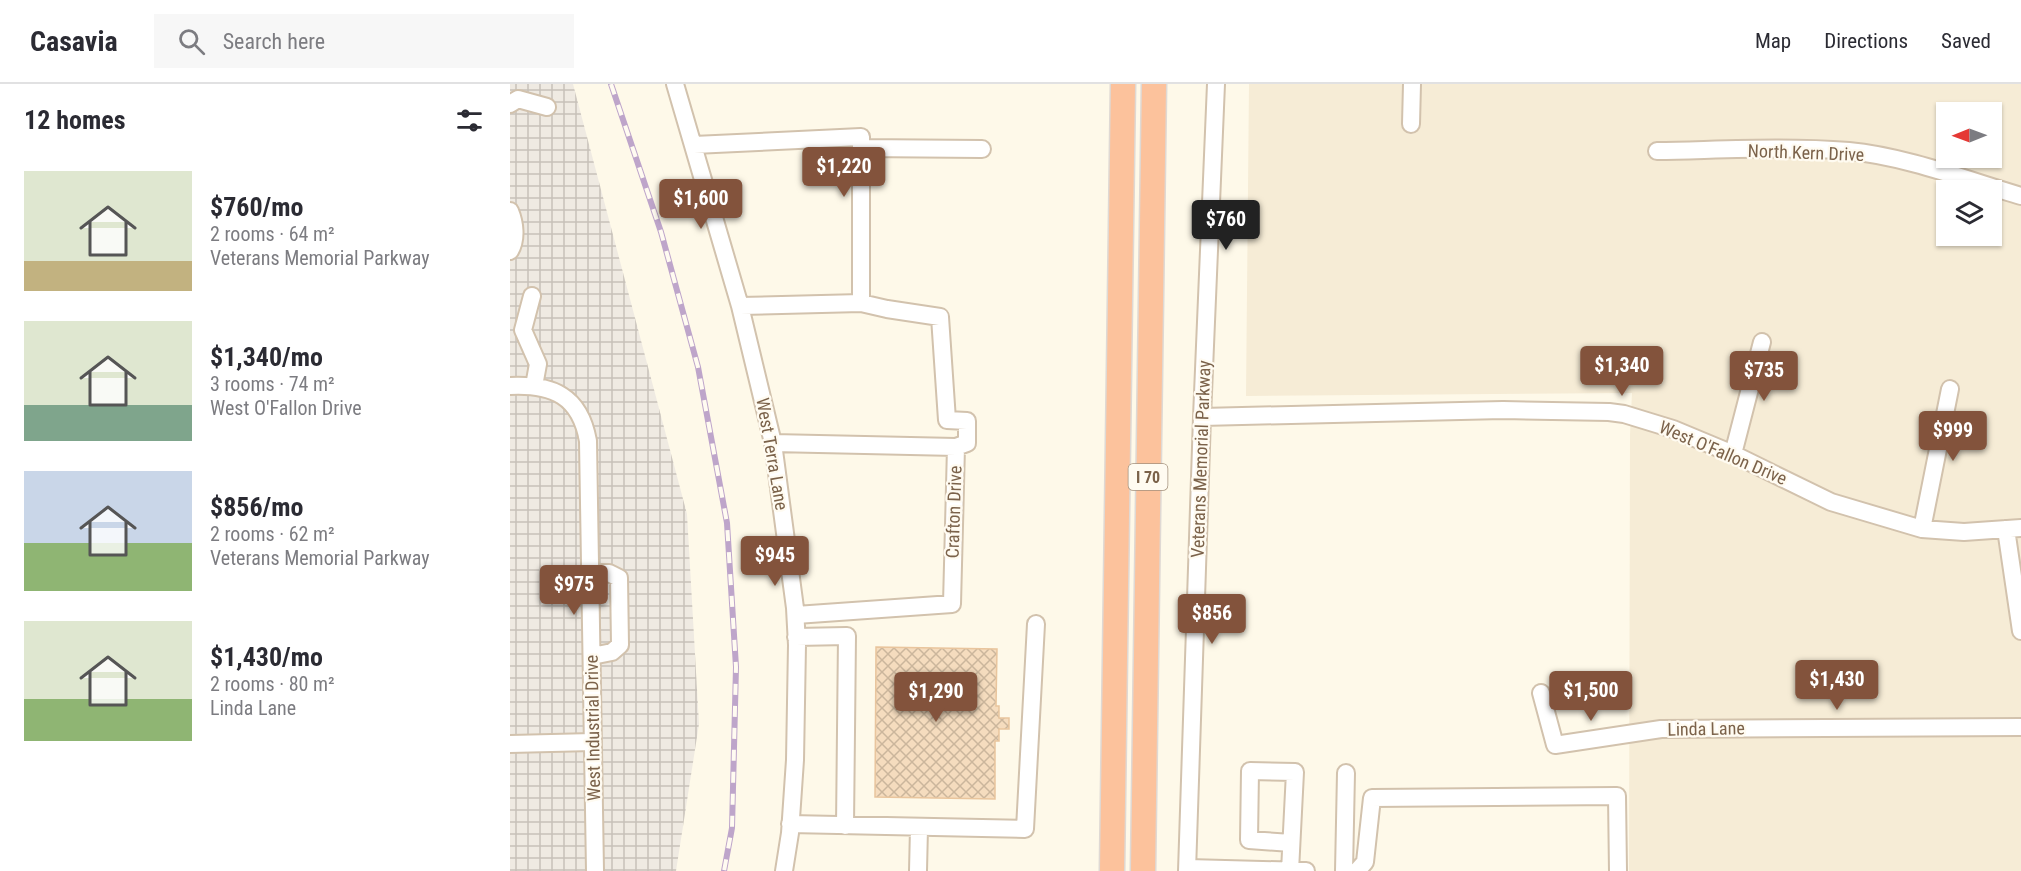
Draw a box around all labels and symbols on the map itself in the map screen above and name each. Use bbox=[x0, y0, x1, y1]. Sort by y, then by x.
north arrow bbox=[1936, 102, 2002, 168]
street label: North Kern Drive bbox=[1747, 140, 1865, 165]
pin: $1,220 bbox=[795, 147, 893, 198]
pin: $1,600 bbox=[652, 179, 750, 230]
pin: $760 bbox=[1190, 200, 1262, 251]
pin: $1,340 bbox=[1573, 346, 1671, 397]
pin: $735 bbox=[1728, 351, 1800, 402]
street label: Veterans Memorial Parkway bbox=[1187, 359, 1214, 558]
street label: West Terra Lane bbox=[752, 396, 793, 512]
pin: $999 bbox=[1917, 411, 1989, 462]
street label: West O'Fallon Drive bbox=[1656, 416, 1790, 489]
road number: I 70 bbox=[1128, 464, 1168, 490]
street label: Crafton Drive bbox=[941, 465, 966, 559]
pin: $945 bbox=[739, 536, 811, 587]
pin: $975 bbox=[538, 565, 610, 616]
pin: $856 bbox=[1176, 594, 1248, 645]
street label: West Industrial Drive bbox=[581, 655, 604, 801]
pin: $1,430 bbox=[1788, 660, 1886, 711]
pin: $1,500 bbox=[1542, 671, 1640, 722]
pin: $1,290 bbox=[887, 672, 985, 723]
street label: Linda Lane bbox=[1667, 717, 1745, 740]

